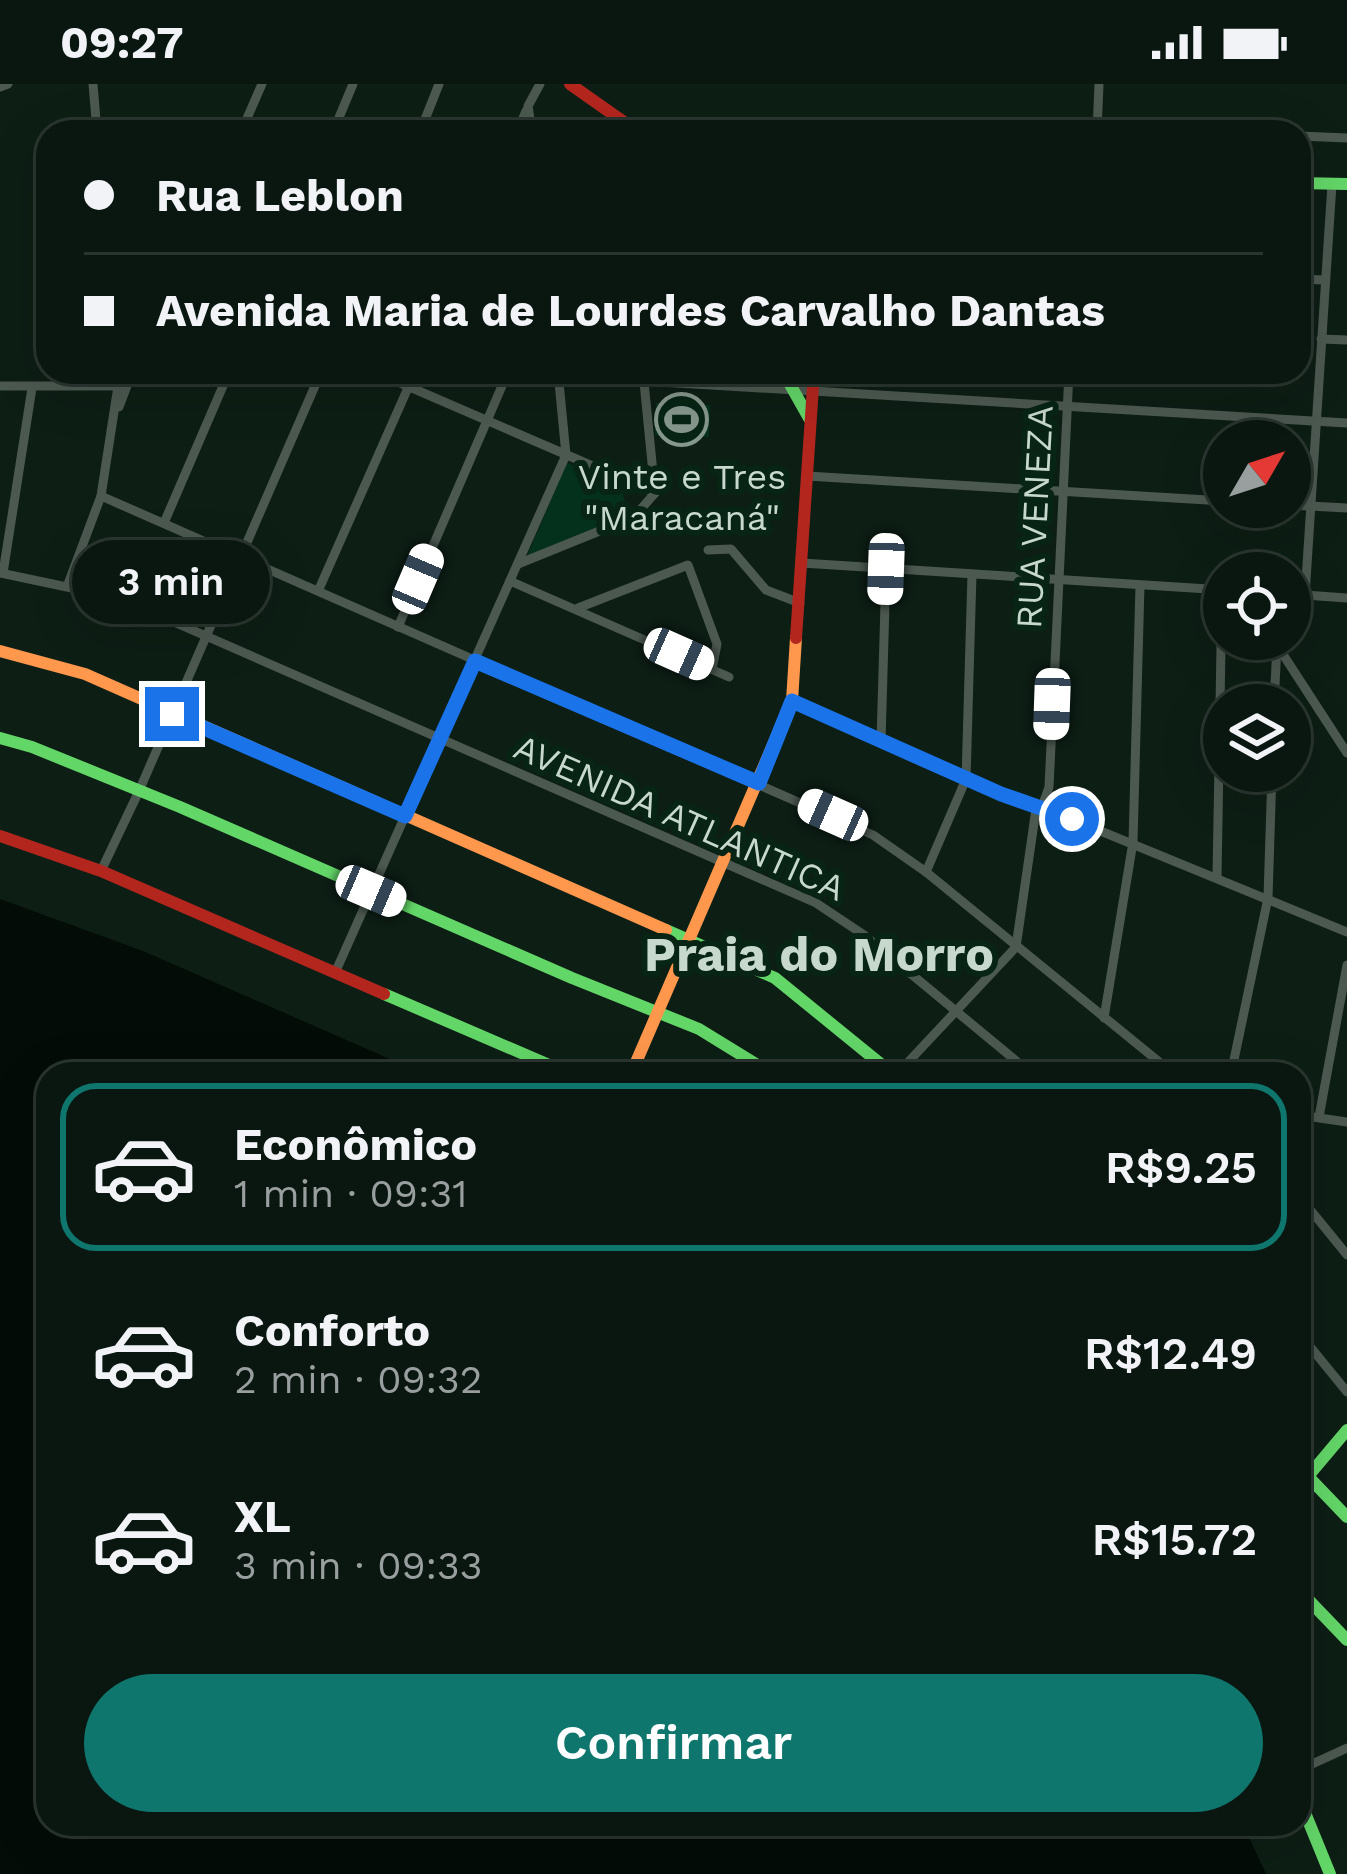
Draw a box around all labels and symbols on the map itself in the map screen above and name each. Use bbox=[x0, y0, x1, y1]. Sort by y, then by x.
sports icon: Vinte e Tres "Maracaná" bbox=[654, 392, 710, 448]
street label: RUA VENEZA bbox=[1008, 404, 1062, 630]
north arrow bbox=[1203, 420, 1311, 528]
place label: Vinte e Tres "Maracaná" bbox=[578, 456, 786, 539]
car bbox=[867, 532, 905, 606]
car bbox=[387, 539, 449, 619]
callout: 3 min bbox=[73, 540, 271, 624]
car bbox=[639, 623, 719, 685]
car bbox=[1033, 667, 1071, 741]
route end bbox=[145, 687, 199, 741]
street label: AVENIDA ATLANTICA bbox=[507, 726, 852, 910]
car bbox=[793, 784, 873, 846]
route start bbox=[1045, 792, 1099, 846]
car bbox=[331, 860, 411, 922]
district label: Praia do Morro bbox=[644, 926, 994, 983]

